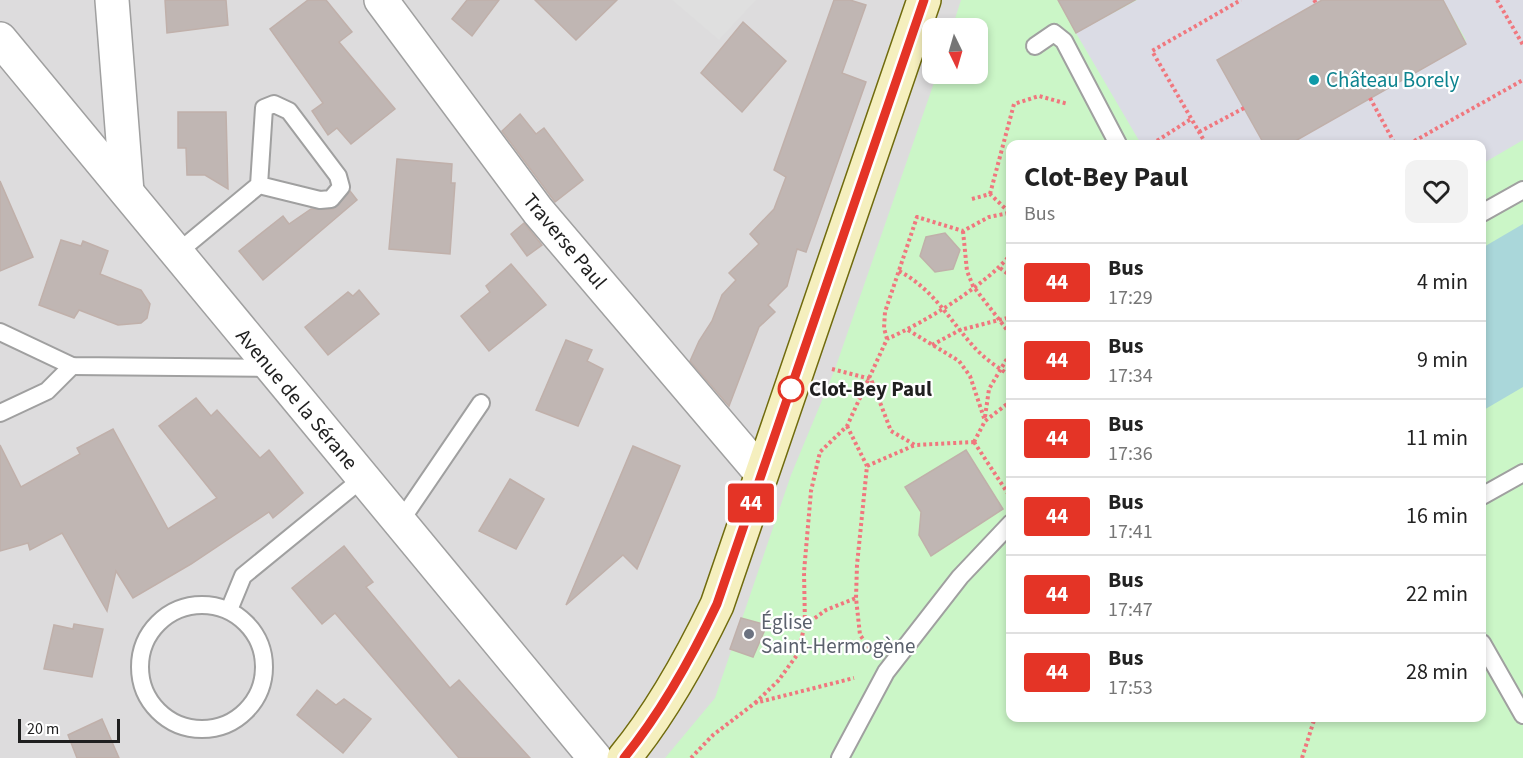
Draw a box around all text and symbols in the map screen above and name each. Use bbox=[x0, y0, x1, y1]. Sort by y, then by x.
north arrow bbox=[922, 18, 988, 84]
map controls bbox=[922, 18, 988, 84]
place label: Château Borely bbox=[1326, 65, 1459, 95]
marker: Château Borely bbox=[1307, 73, 1321, 87]
text: Clot-Bey Paul bbox=[1024, 157, 1188, 197]
button: heart bbox=[1405, 160, 1468, 223]
street label: Traverse Paul bbox=[516, 187, 614, 295]
text: Bus bbox=[1024, 200, 1055, 228]
text: Bus bbox=[1108, 252, 1144, 284]
text: 4 min bbox=[1417, 266, 1468, 298]
text: 44 bbox=[1046, 267, 1068, 297]
text: 17:29 bbox=[1108, 284, 1153, 312]
street label: Avenue de la Sérane bbox=[229, 322, 365, 476]
text: Bus bbox=[1108, 330, 1144, 362]
text: 9 min bbox=[1417, 344, 1468, 376]
text: 44 bbox=[1046, 345, 1068, 375]
text: 17:34 bbox=[1108, 362, 1153, 390]
place label: Clot-Bey Paul bbox=[809, 374, 932, 404]
marker: Clot-Bey Paul bbox=[778, 376, 804, 402]
text: Bus bbox=[1108, 408, 1144, 440]
text: 11 min bbox=[1406, 422, 1468, 454]
text: 44 bbox=[1046, 423, 1068, 453]
text: 17:36 bbox=[1108, 440, 1153, 468]
line badge: 44 bbox=[724, 484, 778, 522]
text: Bus bbox=[1108, 486, 1144, 518]
text: 44 bbox=[740, 488, 762, 518]
text: 16 min bbox=[1406, 500, 1468, 532]
text: 44 bbox=[1046, 501, 1068, 531]
text: 17:41 bbox=[1108, 518, 1153, 546]
text: Bus bbox=[1108, 564, 1144, 596]
text: 22 min bbox=[1406, 578, 1468, 610]
text: 44 bbox=[1046, 579, 1068, 609]
text: 17:47 bbox=[1108, 596, 1153, 624]
place label: Église Saint-Hermogène bbox=[761, 607, 915, 661]
marker: Église Saint-Hermogène bbox=[742, 627, 756, 641]
text: Bus bbox=[1108, 642, 1144, 674]
text: 28 min bbox=[1406, 656, 1468, 688]
text: 44 bbox=[1046, 657, 1068, 687]
text: 17:53 bbox=[1108, 674, 1153, 702]
scale bar bbox=[18, 716, 120, 744]
text: 20 m bbox=[27, 718, 59, 740]

